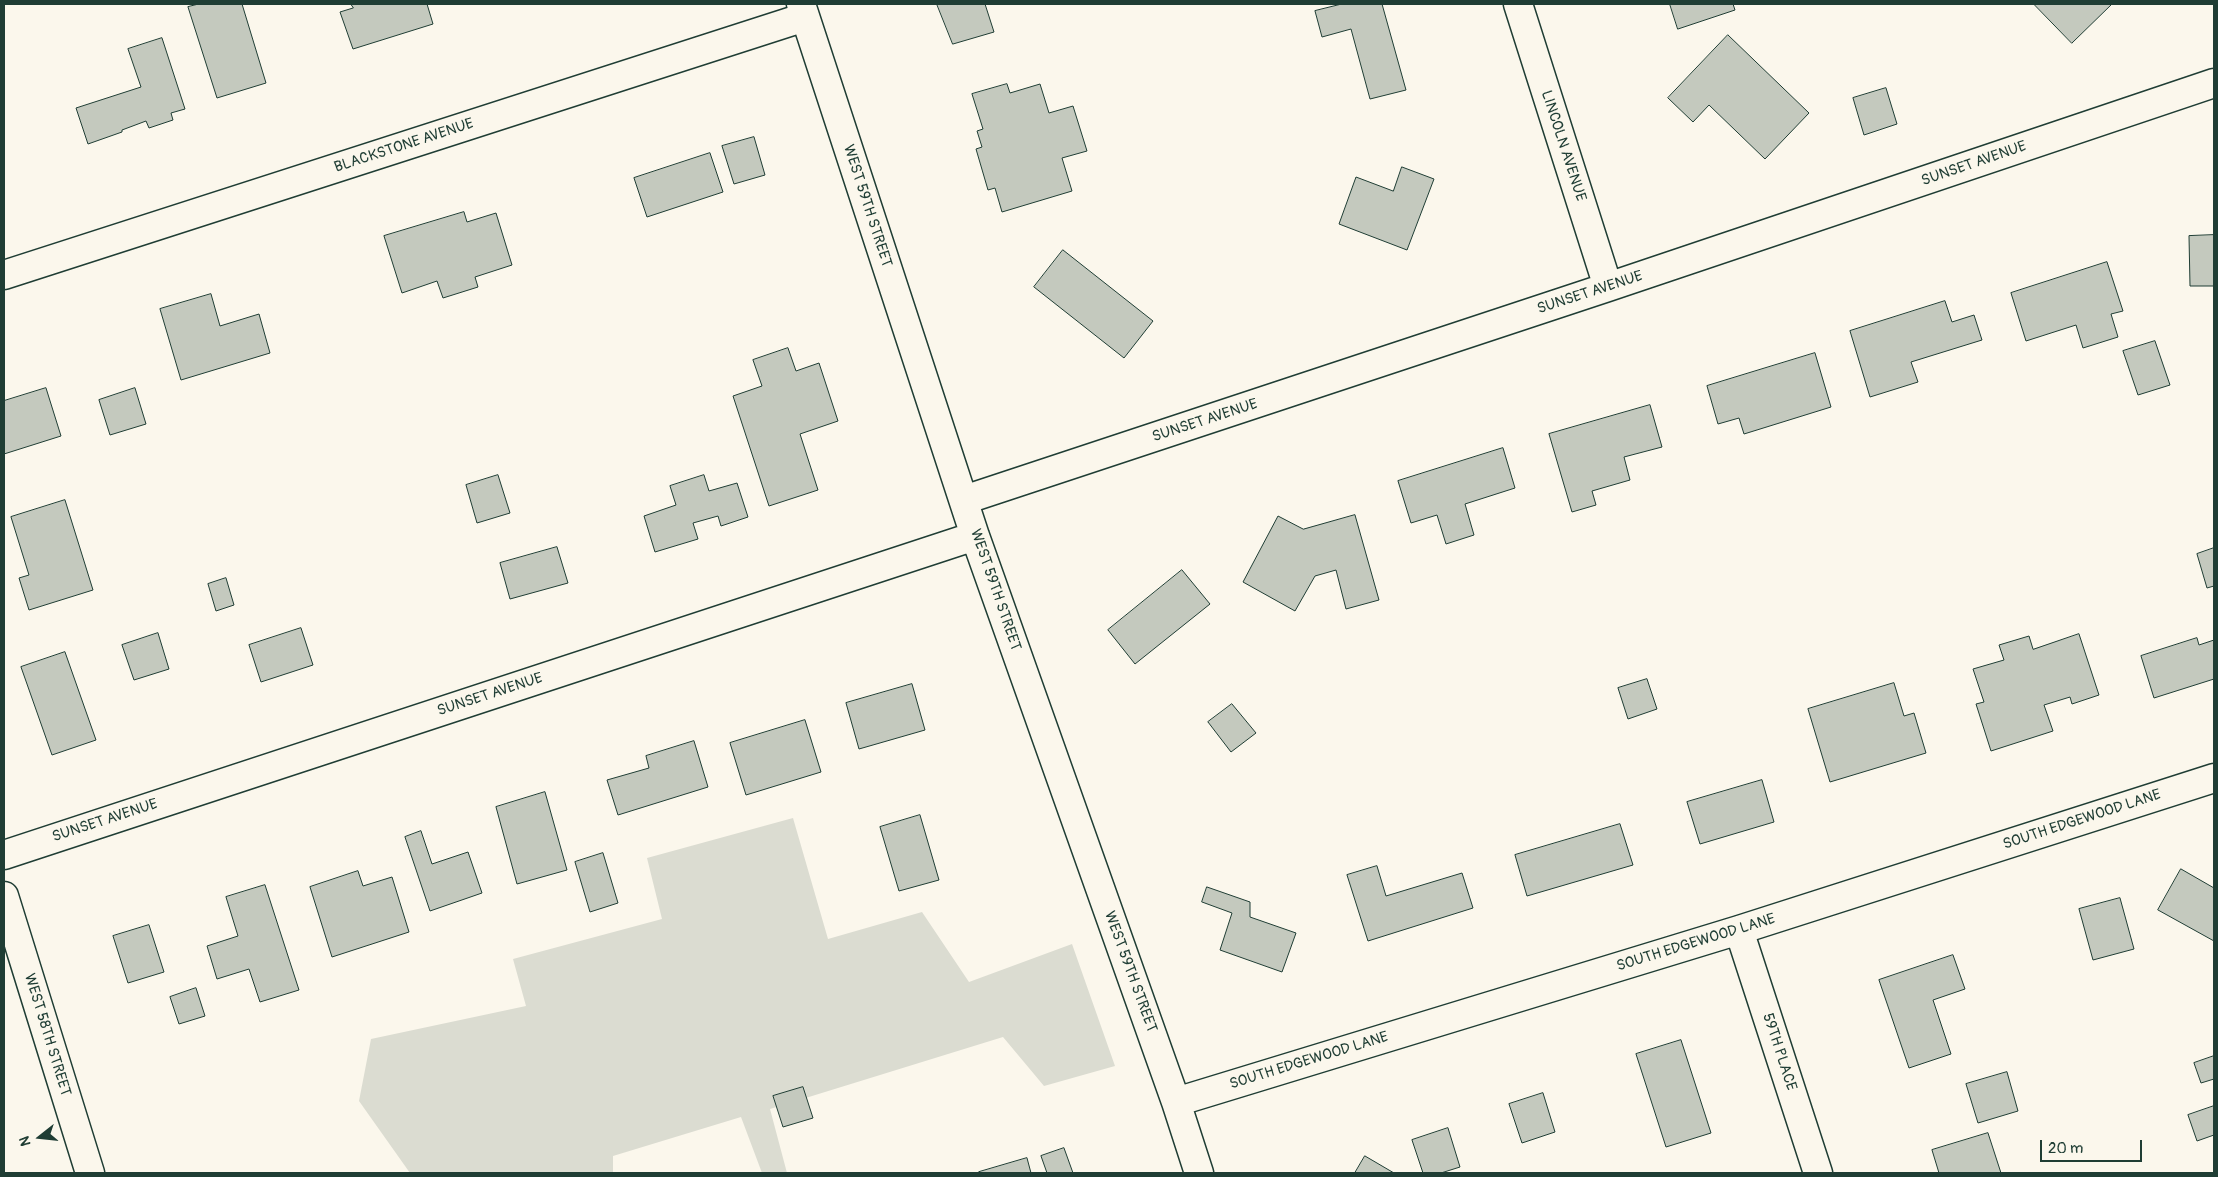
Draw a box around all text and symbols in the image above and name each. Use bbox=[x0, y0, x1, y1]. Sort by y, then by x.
street label: LINCOLN AVENUE bbox=[1537, 88, 1589, 204]
street label: BLACKSTONE AVENUE bbox=[332, 115, 476, 177]
street label: SUNSET AVENUE bbox=[1919, 138, 2029, 190]
street label: WEST 59TH STREET bbox=[839, 143, 895, 269]
street label: SUNSET AVENUE bbox=[1535, 267, 1645, 319]
street label: SUNSET AVENUE bbox=[1150, 395, 1260, 447]
street label: WEST 59TH STREET bbox=[966, 527, 1024, 653]
street label: SUNSET AVENUE bbox=[435, 669, 545, 721]
street label: SOUTH EDGEWOOD LANE bbox=[2001, 786, 2163, 854]
street label: SUNSET AVENUE bbox=[50, 795, 160, 847]
street label: WEST 59TH STREET bbox=[1100, 909, 1160, 1035]
street label: SOUTH EDGEWOOD LANE bbox=[1615, 910, 1777, 976]
street label: WEST 58TH STREET bbox=[20, 971, 74, 1099]
street label: 59TH PLACE bbox=[1758, 1011, 1800, 1093]
street label: SOUTH EDGEWOOD LANE bbox=[1228, 1028, 1390, 1094]
north arrow bbox=[15, 1112, 65, 1162]
scale bar bbox=[2043, 1130, 2146, 1162]
text: N bbox=[16, 1134, 35, 1148]
text: 20 m bbox=[2048, 1139, 2083, 1158]

